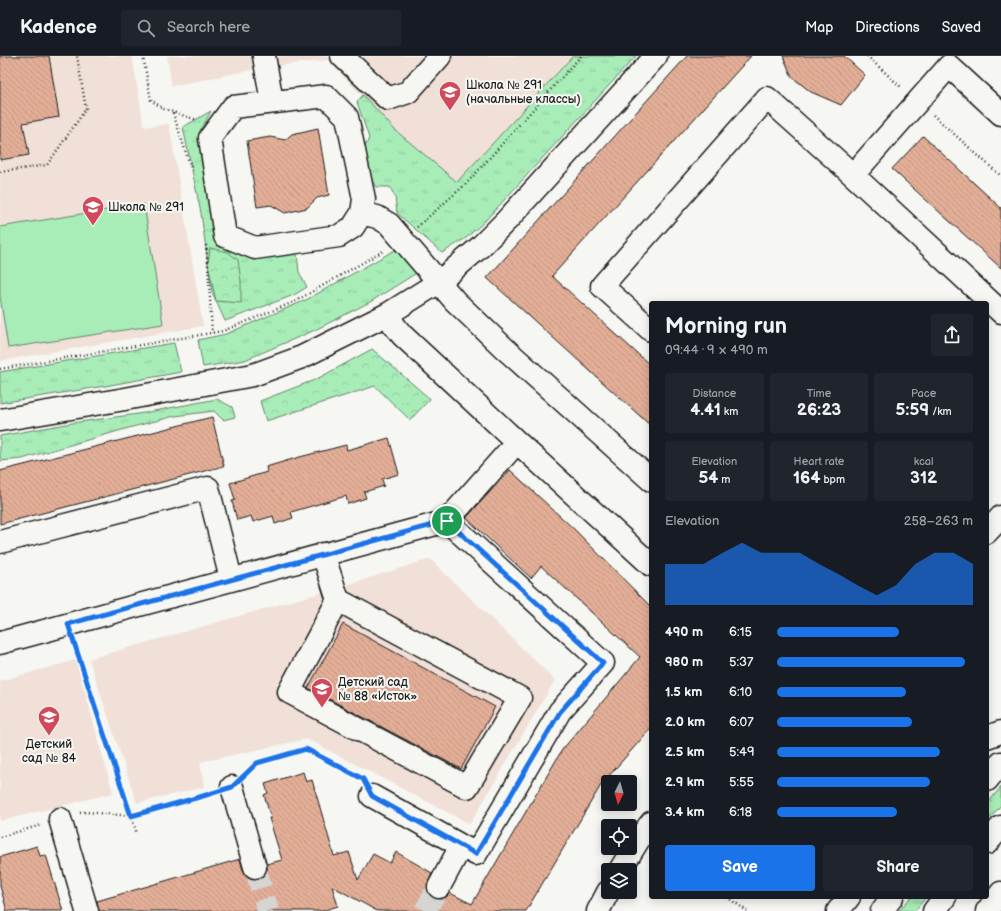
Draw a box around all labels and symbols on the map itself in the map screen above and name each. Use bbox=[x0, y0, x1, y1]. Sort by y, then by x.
place label: Школа № 291 (начальные классы) bbox=[466, 78, 581, 107]
school or university icon: Школа № 291 (начальные классы) bbox=[437, 79, 463, 112]
school or university icon: Школа № 291 bbox=[80, 194, 106, 227]
place label: Школа № 291 bbox=[108, 200, 184, 215]
pin bbox=[430, 504, 464, 538]
place label: Детский сад № 88 «Исток» bbox=[338, 675, 417, 704]
school or university icon: Детский сад № 88 «Исток» bbox=[309, 676, 335, 709]
school or university icon: Детский сад № 84 bbox=[36, 704, 62, 737]
place label: Детский сад № 84 bbox=[22, 737, 77, 766]
north arrow bbox=[601, 775, 637, 811]

